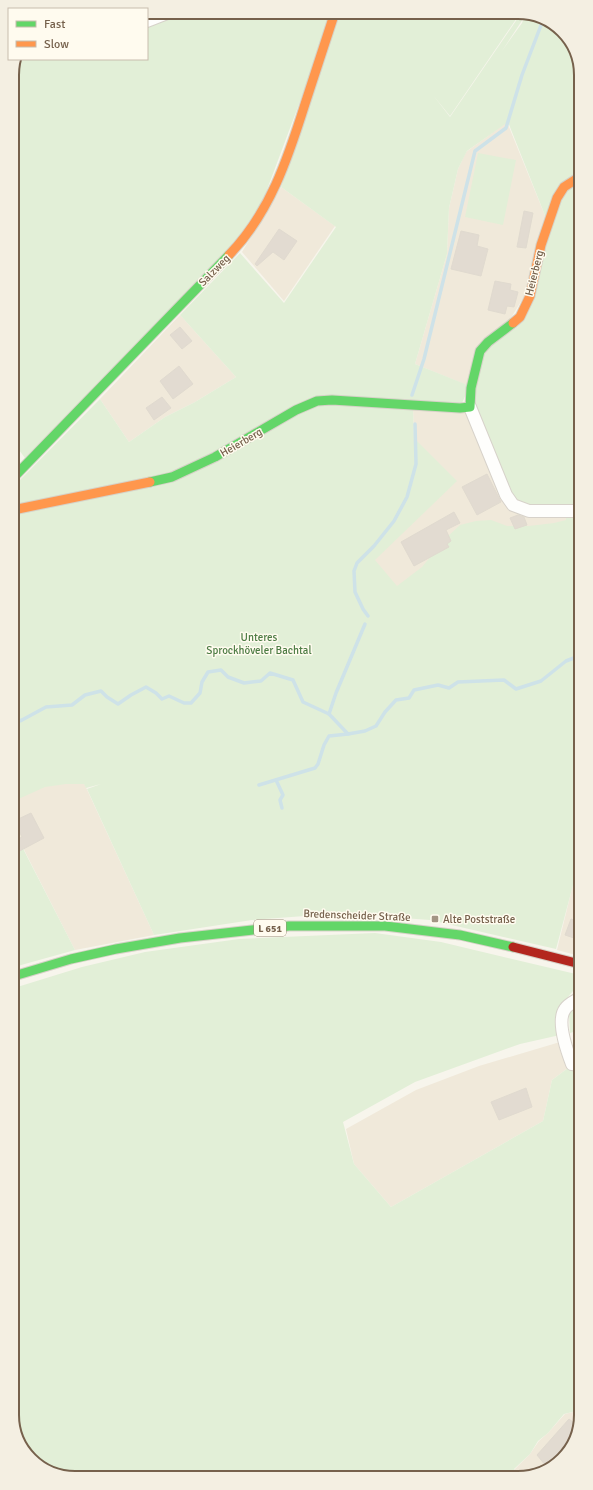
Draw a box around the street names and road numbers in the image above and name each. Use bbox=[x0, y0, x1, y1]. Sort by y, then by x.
street label: Heierberg bbox=[523, 249, 546, 297]
street label: Salzweg bbox=[196, 252, 233, 289]
street label: Heierberg bbox=[218, 425, 265, 460]
street label: Bredenscheider Straße bbox=[303, 907, 411, 924]
road number: L 651 bbox=[254, 920, 286, 936]

